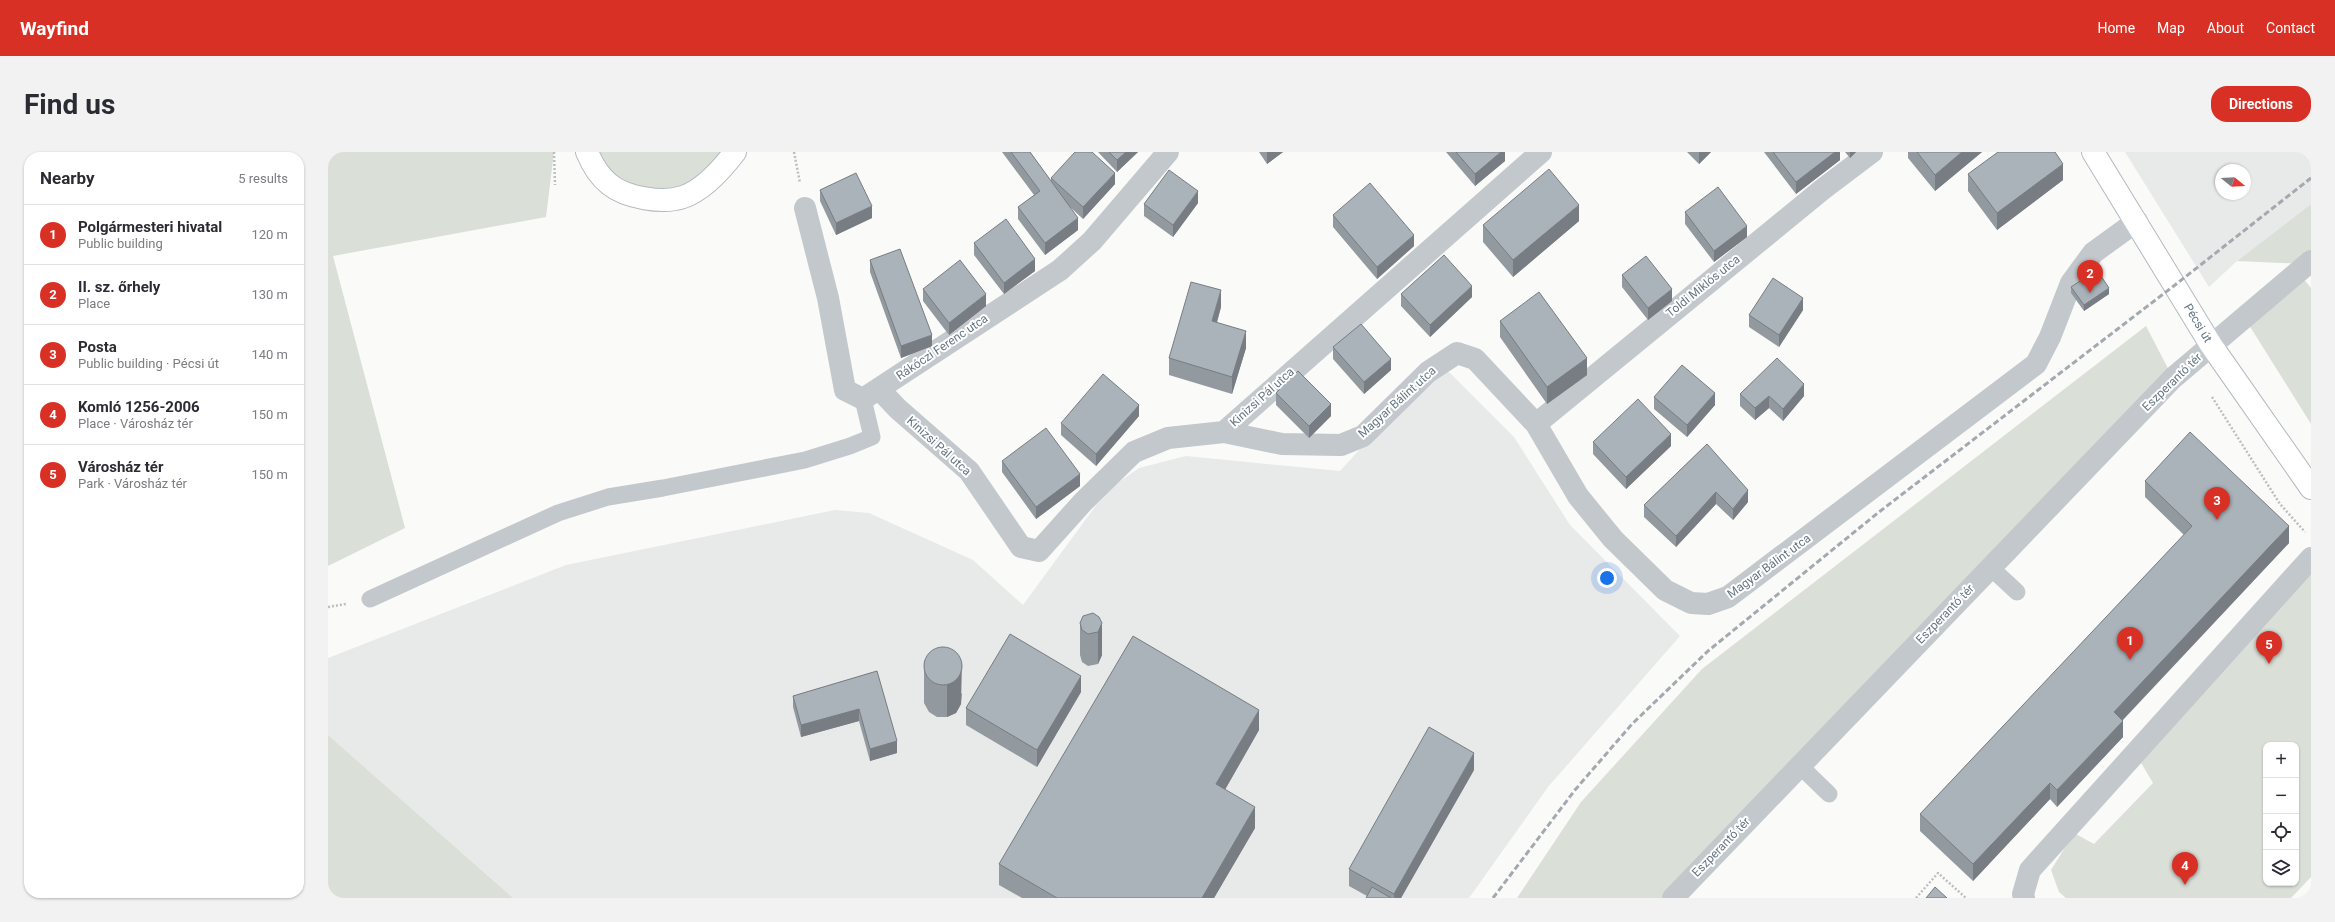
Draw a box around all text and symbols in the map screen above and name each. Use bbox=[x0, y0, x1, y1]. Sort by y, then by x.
text: Wayfind bbox=[20, 17, 89, 40]
text: Home bbox=[2097, 20, 2135, 36]
text: Map bbox=[2157, 20, 2185, 36]
text: About bbox=[2207, 20, 2244, 36]
text: Contact bbox=[2266, 20, 2315, 36]
button: Directions bbox=[2211, 86, 2311, 122]
text: Find us bbox=[24, 88, 115, 121]
north arrow bbox=[2215, 164, 2251, 200]
text: Nearby bbox=[40, 168, 95, 188]
text: 5 results bbox=[238, 171, 288, 186]
text: Polgármesteri hivatal bbox=[78, 218, 222, 236]
text: 1 bbox=[49, 227, 57, 242]
text: 120 m bbox=[251, 227, 288, 242]
text: Public building bbox=[78, 236, 163, 251]
street label: Toldi Miklós utca bbox=[1663, 252, 1743, 320]
pin: 2 bbox=[2077, 260, 2103, 293]
text: II. sz. őrhely bbox=[78, 278, 160, 296]
text: 2 bbox=[49, 287, 57, 302]
text: 130 m bbox=[251, 287, 288, 302]
text: Place bbox=[78, 296, 110, 311]
street label: Pécsi út bbox=[2181, 301, 2215, 345]
street label: Rákóczi Ferenc utca bbox=[894, 311, 990, 383]
text: Posta bbox=[78, 338, 117, 356]
text: 3 bbox=[49, 347, 57, 362]
text: 140 m bbox=[251, 347, 288, 362]
street label: Eszperantó tér bbox=[2139, 350, 2205, 414]
text: Public building · Pécsi út bbox=[78, 356, 219, 371]
street label: Magyar Bálint utca bbox=[1355, 363, 1439, 441]
street label: Kinizsi Pál utca bbox=[1227, 365, 1297, 429]
text: Komló 1256-2006 bbox=[78, 398, 200, 416]
text: 4 bbox=[49, 407, 57, 422]
text: 150 m bbox=[251, 407, 288, 422]
street label: Kinizsi Pál utca bbox=[904, 414, 974, 478]
text: Place · Városház tér bbox=[78, 416, 193, 431]
text: Városház tér bbox=[78, 458, 163, 476]
text: 5 bbox=[49, 467, 57, 482]
text: 150 m bbox=[251, 467, 288, 482]
text: Park · Városház tér bbox=[78, 476, 187, 491]
pin: 3 bbox=[2204, 487, 2230, 520]
street label: Magyar Bálint utca bbox=[1725, 531, 1813, 601]
your location bbox=[1597, 568, 1617, 588]
street label: Eszperantó tér bbox=[1913, 581, 1977, 647]
pin: 1 bbox=[2117, 627, 2143, 660]
pin: 5 bbox=[2256, 631, 2282, 664]
map controls bbox=[2263, 742, 2299, 886]
button: + bbox=[2263, 742, 2299, 778]
button: − bbox=[2263, 778, 2299, 814]
street label: Eszperantó tér bbox=[1689, 814, 1753, 880]
button: locate bbox=[2263, 814, 2299, 850]
button: layers bbox=[2263, 850, 2299, 886]
pin: 4 bbox=[2172, 852, 2198, 885]

